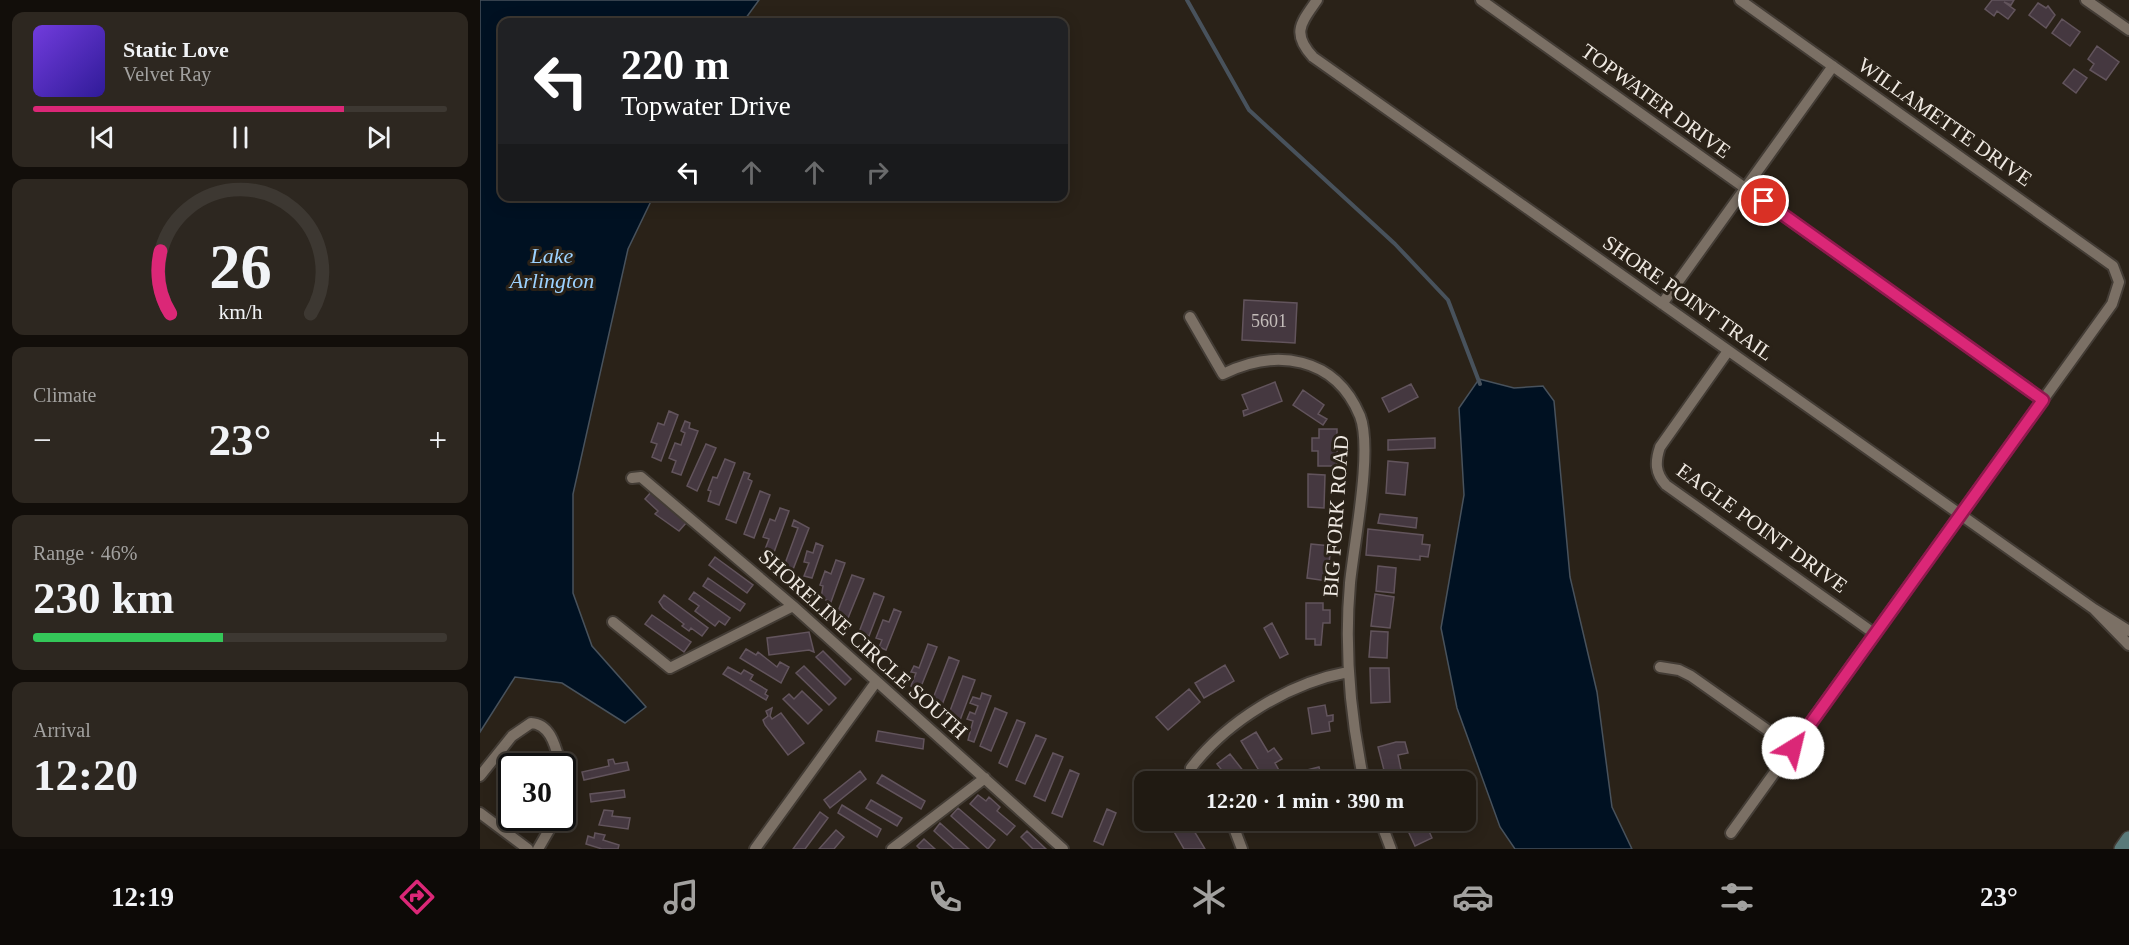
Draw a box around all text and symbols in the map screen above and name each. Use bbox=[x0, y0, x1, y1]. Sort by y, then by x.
text: Static Love bbox=[123, 37, 229, 62]
street label: TOPWATER DRIVE bbox=[1577, 39, 1735, 163]
icon: left bbox=[522, 42, 600, 120]
text: 220 m bbox=[621, 42, 730, 88]
street label: WILLAMETTE DRIVE bbox=[1853, 53, 2037, 191]
text: Velvet Ray bbox=[123, 63, 211, 85]
text: Topwater Drive bbox=[621, 91, 791, 121]
icon: previous bbox=[86, 121, 119, 154]
icon: pause bbox=[224, 121, 257, 154]
icon: next bbox=[362, 121, 395, 154]
icon: left bbox=[672, 156, 705, 189]
icon: ahead bbox=[735, 156, 768, 189]
icon: ahead bbox=[798, 156, 831, 189]
icon: right bbox=[861, 156, 894, 189]
pin bbox=[1738, 175, 1789, 226]
icon: arrive bbox=[1747, 184, 1780, 217]
street label: SHORE POINT TRAIL bbox=[1598, 230, 1778, 366]
text: 26 bbox=[209, 232, 271, 301]
water label: Lake Arlington bbox=[508, 243, 594, 293]
text: km/h bbox=[218, 301, 262, 325]
house number: 5601 bbox=[1251, 311, 1287, 331]
text: Climate bbox=[33, 384, 96, 406]
text: 23° bbox=[209, 415, 272, 465]
text: − bbox=[33, 422, 52, 458]
text: + bbox=[428, 422, 447, 458]
street label: BIG FORK ROAD bbox=[1318, 434, 1354, 598]
street label: EAGLE POINT DRIVE bbox=[1672, 458, 1852, 598]
text: Range · 46% bbox=[33, 542, 137, 564]
street label: SHORELINE CIRCLE SOUTH bbox=[754, 544, 972, 744]
text: 230 km bbox=[33, 573, 174, 623]
position arrow bbox=[1761, 716, 1825, 780]
text: Arrival bbox=[33, 719, 91, 741]
text: 12:20 bbox=[33, 750, 138, 800]
speed limit sign: 30 bbox=[498, 753, 576, 831]
text: 12:20 · 1 min · 390 m bbox=[1206, 788, 1404, 813]
icon: directions bbox=[396, 876, 438, 918]
icon: music bbox=[660, 876, 702, 918]
icon: phone bbox=[924, 876, 966, 918]
icon: climate bbox=[1188, 876, 1230, 918]
icon: car bbox=[1452, 876, 1494, 918]
icon: filters bbox=[1716, 876, 1758, 918]
text: 12:19 bbox=[111, 882, 174, 912]
text: 23° bbox=[1980, 882, 2018, 912]

